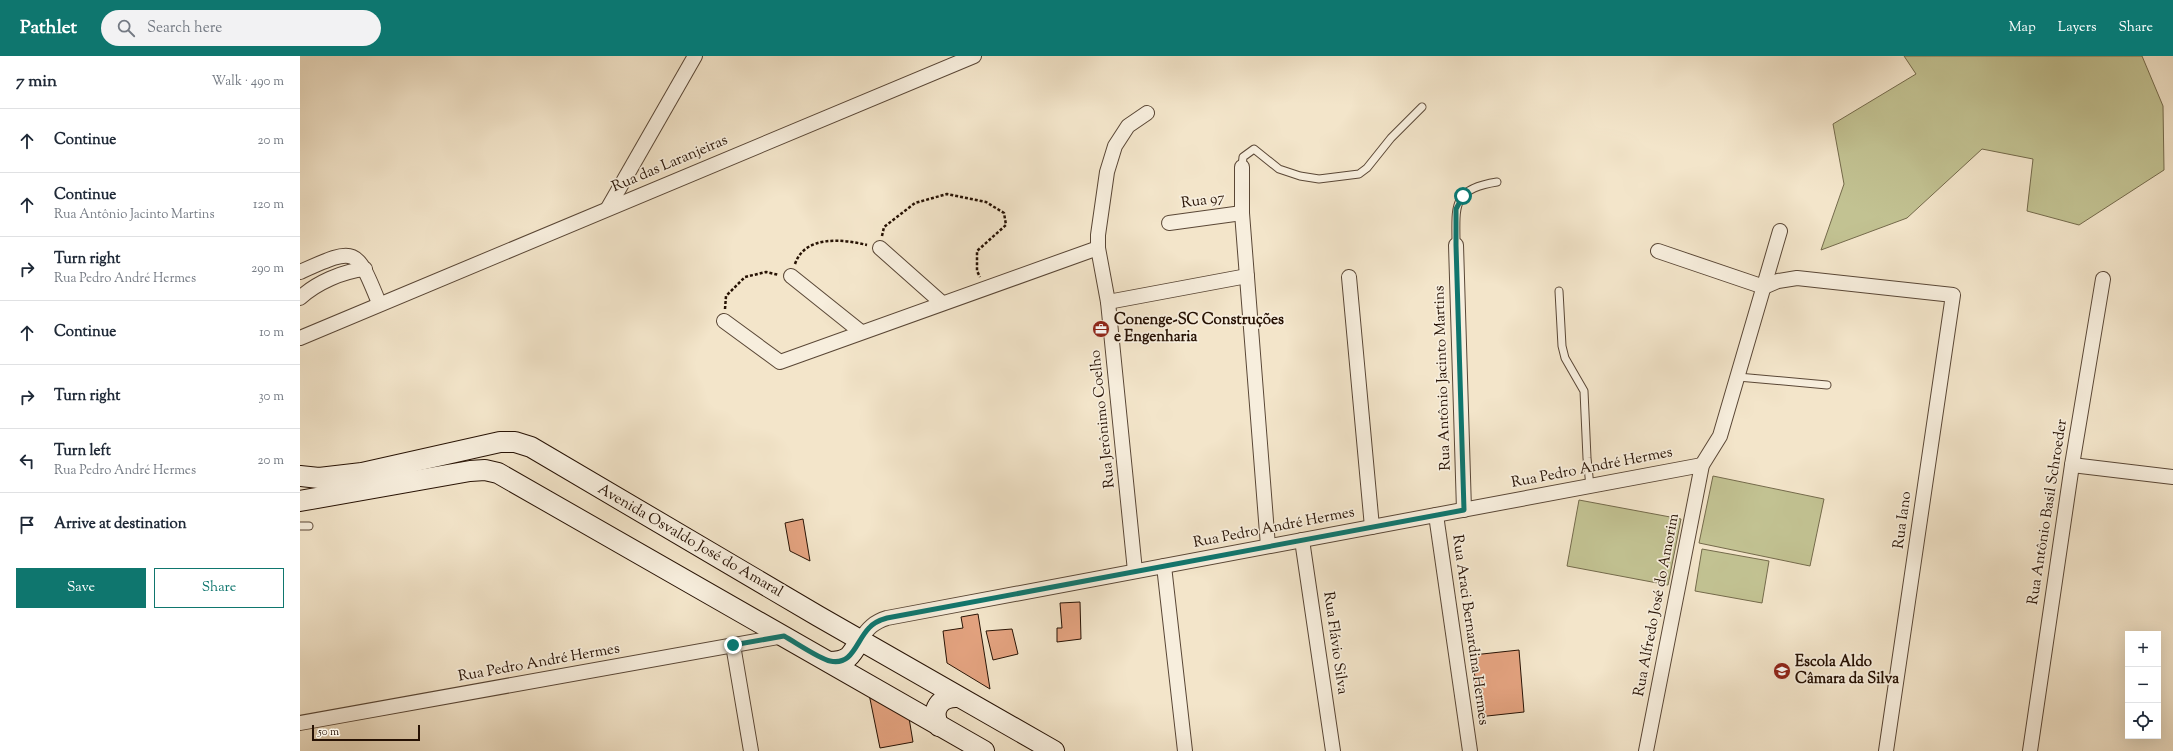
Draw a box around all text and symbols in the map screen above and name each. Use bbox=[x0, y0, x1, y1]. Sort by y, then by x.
search box bbox=[101, 10, 381, 46]
text: Pathlet bbox=[20, 15, 77, 42]
icon: search bbox=[115, 17, 137, 39]
text: Search here bbox=[147, 18, 222, 39]
text: Map bbox=[2009, 18, 2036, 38]
text: Layers bbox=[2058, 18, 2096, 38]
text: Share bbox=[2118, 18, 2153, 38]
text: 7 min bbox=[16, 70, 57, 94]
text: Walk · 490 m bbox=[212, 73, 284, 91]
icon: ahead bbox=[16, 130, 38, 152]
text: Continue bbox=[54, 130, 116, 151]
street label: Rua das Laranjeiras bbox=[609, 130, 731, 198]
text: 20 m bbox=[258, 132, 284, 150]
text: Continue bbox=[54, 185, 116, 206]
street label: Rua 97 bbox=[1180, 187, 1227, 214]
route start bbox=[1454, 187, 1472, 205]
icon: ahead bbox=[16, 194, 38, 216]
text: 120 m bbox=[253, 196, 284, 214]
text: Rua Antônio Jacinto Martins bbox=[54, 206, 215, 224]
text: Turn right bbox=[54, 249, 120, 270]
icon: right bbox=[16, 258, 38, 280]
text: 290 m bbox=[251, 260, 284, 278]
text: Rua Pedro André Hermes bbox=[54, 270, 196, 288]
street label: Rua Antônio Jacinto Martins bbox=[1429, 285, 1457, 471]
place label: Conenge-SC Construções e Engenharia bbox=[1114, 310, 1284, 348]
office icon: Conenge-SC Construções e Engenharia bbox=[1091, 319, 1111, 339]
icon: ahead bbox=[16, 322, 38, 344]
text: Continue bbox=[54, 322, 116, 343]
text: 10 m bbox=[259, 324, 284, 342]
street label: Rua Jerônimo Coelho bbox=[1085, 349, 1121, 489]
icon: right bbox=[16, 386, 38, 408]
text: Turn right bbox=[54, 386, 120, 407]
text: 30 m bbox=[258, 388, 284, 406]
street label: Rua Antônio Basil Schroeder bbox=[2023, 417, 2073, 606]
text: Turn left bbox=[54, 441, 111, 462]
street label: Rua Pedro André Hermes bbox=[1510, 442, 1675, 494]
icon: left bbox=[16, 450, 38, 472]
text: 20 m bbox=[258, 452, 284, 470]
text: Rua Pedro André Hermes bbox=[54, 462, 196, 480]
street label: Avenida Osvaldo José do Amaral bbox=[593, 479, 787, 603]
street label: Rua Iano bbox=[1889, 490, 1917, 550]
street label: Rua Pedro André Hermes bbox=[1192, 502, 1357, 554]
street label: Rua Alfredo José do Amorim bbox=[1629, 511, 1685, 698]
icon: arrive bbox=[16, 514, 38, 536]
text: Arrive at destination bbox=[54, 514, 187, 535]
street label: Rua Araci Bernardina Hermes bbox=[1446, 533, 1494, 727]
button: Save bbox=[16, 568, 146, 608]
button: Share bbox=[154, 568, 284, 608]
street label: Rua Flávio Silva bbox=[1317, 590, 1353, 696]
map controls bbox=[2125, 631, 2161, 739]
button: + bbox=[2125, 631, 2161, 667]
route end bbox=[724, 636, 742, 654]
street label: Rua Pedro André Hermes bbox=[456, 638, 622, 688]
place label: Escola Aldo Câmara da Silva bbox=[1795, 652, 1899, 690]
school or university icon: Escola Aldo Câmara da Silva bbox=[1772, 661, 1792, 681]
button: − bbox=[2125, 667, 2161, 703]
button: locate bbox=[2125, 703, 2161, 739]
scale bar bbox=[312, 723, 420, 742]
text: 50 m bbox=[318, 724, 339, 740]

